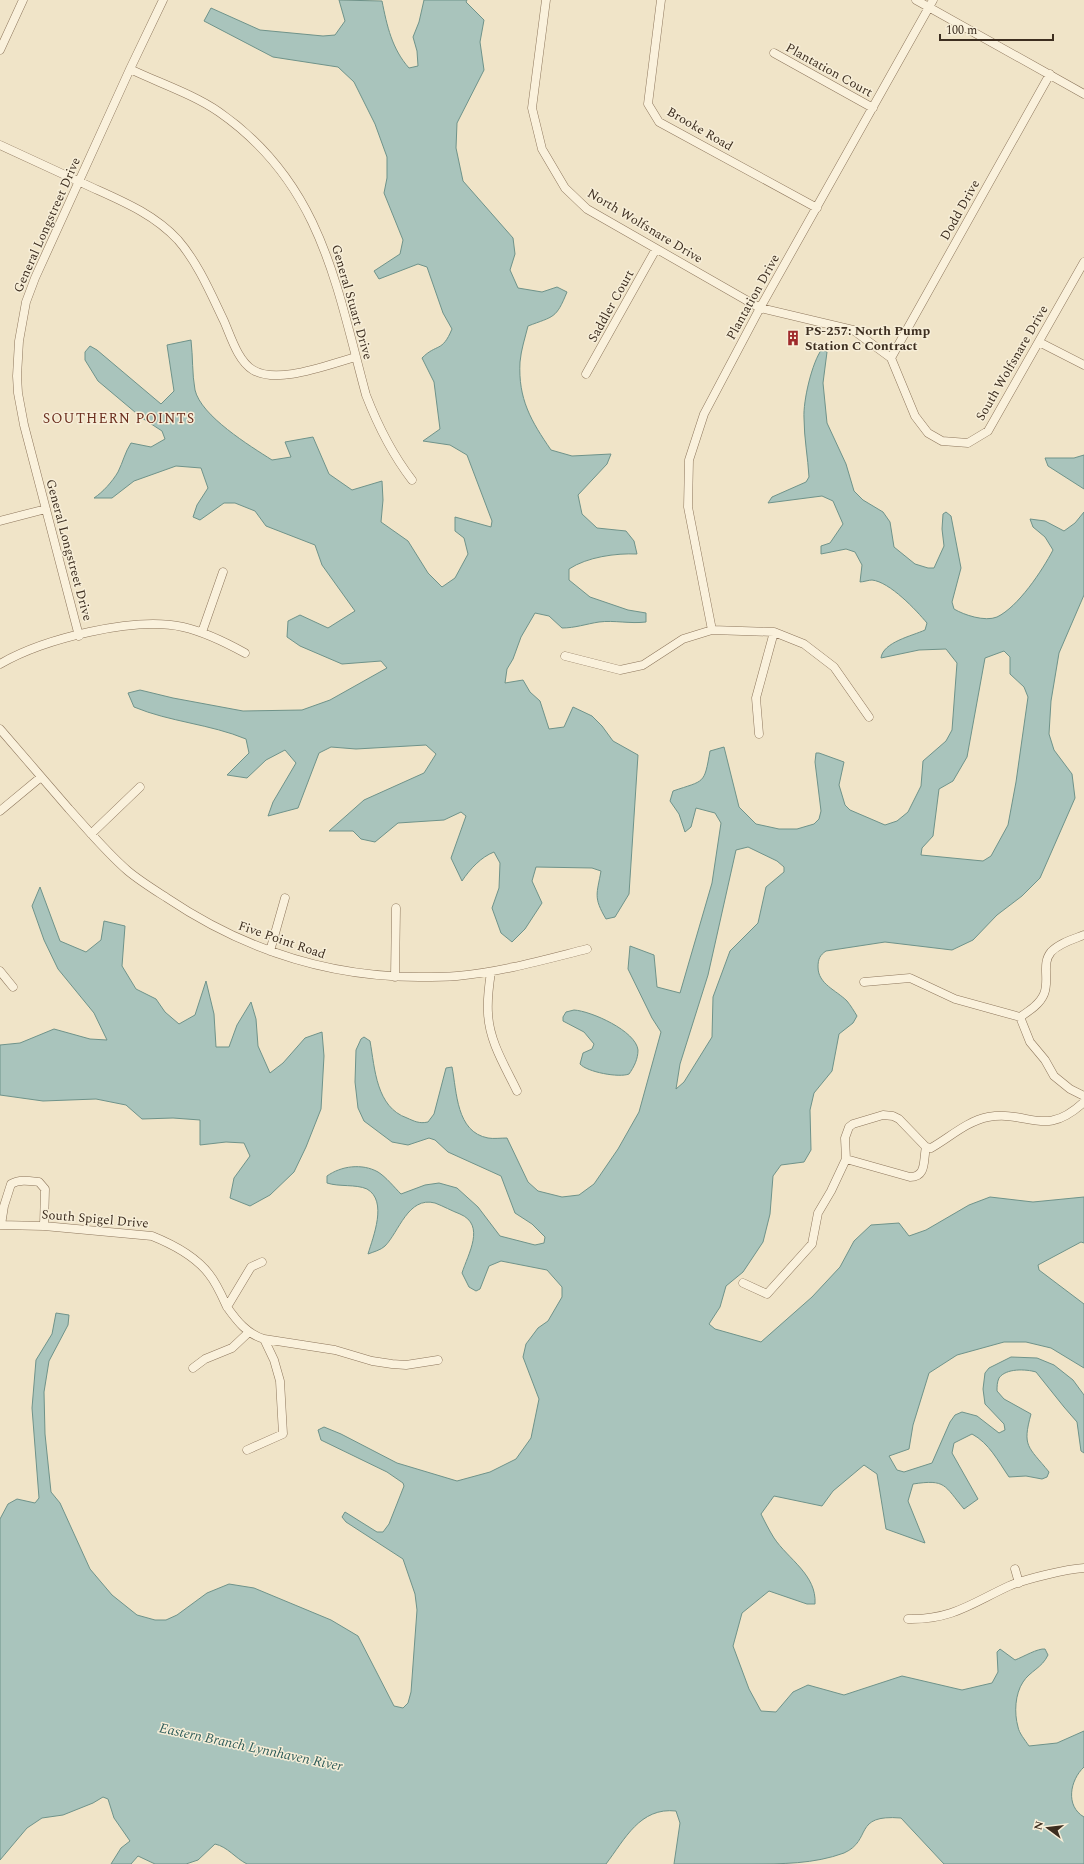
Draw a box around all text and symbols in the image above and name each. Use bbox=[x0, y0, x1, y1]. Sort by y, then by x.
scale bar bbox=[940, 16, 1053, 42]
text: 100 m bbox=[946, 21, 977, 40]
street label: Plantation Court bbox=[782, 38, 877, 102]
street label: Brooke Road bbox=[663, 102, 737, 156]
street label: General Longstreet Drive bbox=[8, 154, 86, 296]
street label: Dodd Drive bbox=[935, 176, 985, 244]
street label: North Wolfsnare Drive bbox=[583, 183, 707, 269]
street label: General Stuart Drive bbox=[326, 242, 378, 362]
street label: Plantation Drive bbox=[721, 250, 785, 344]
street label: Saddler Court bbox=[583, 266, 639, 346]
street label: South Wolfsnare Drive bbox=[971, 301, 1053, 425]
place label: PS-257: North Pump Station C Contract bbox=[805, 321, 930, 356]
building icon: PS-257: North Pump Station C Contract bbox=[784, 329, 802, 347]
district label: SOUTHERN POINTS bbox=[43, 408, 195, 429]
street label: General Longstreet Drive bbox=[40, 477, 98, 623]
street label: Five Point Road bbox=[235, 916, 329, 964]
street label: South Spigel Drive bbox=[41, 1204, 149, 1234]
water label: Eastern Branch Lynnhaven River bbox=[157, 1717, 345, 1777]
north arrow bbox=[1028, 1808, 1068, 1848]
text: N bbox=[1029, 1819, 1048, 1832]

